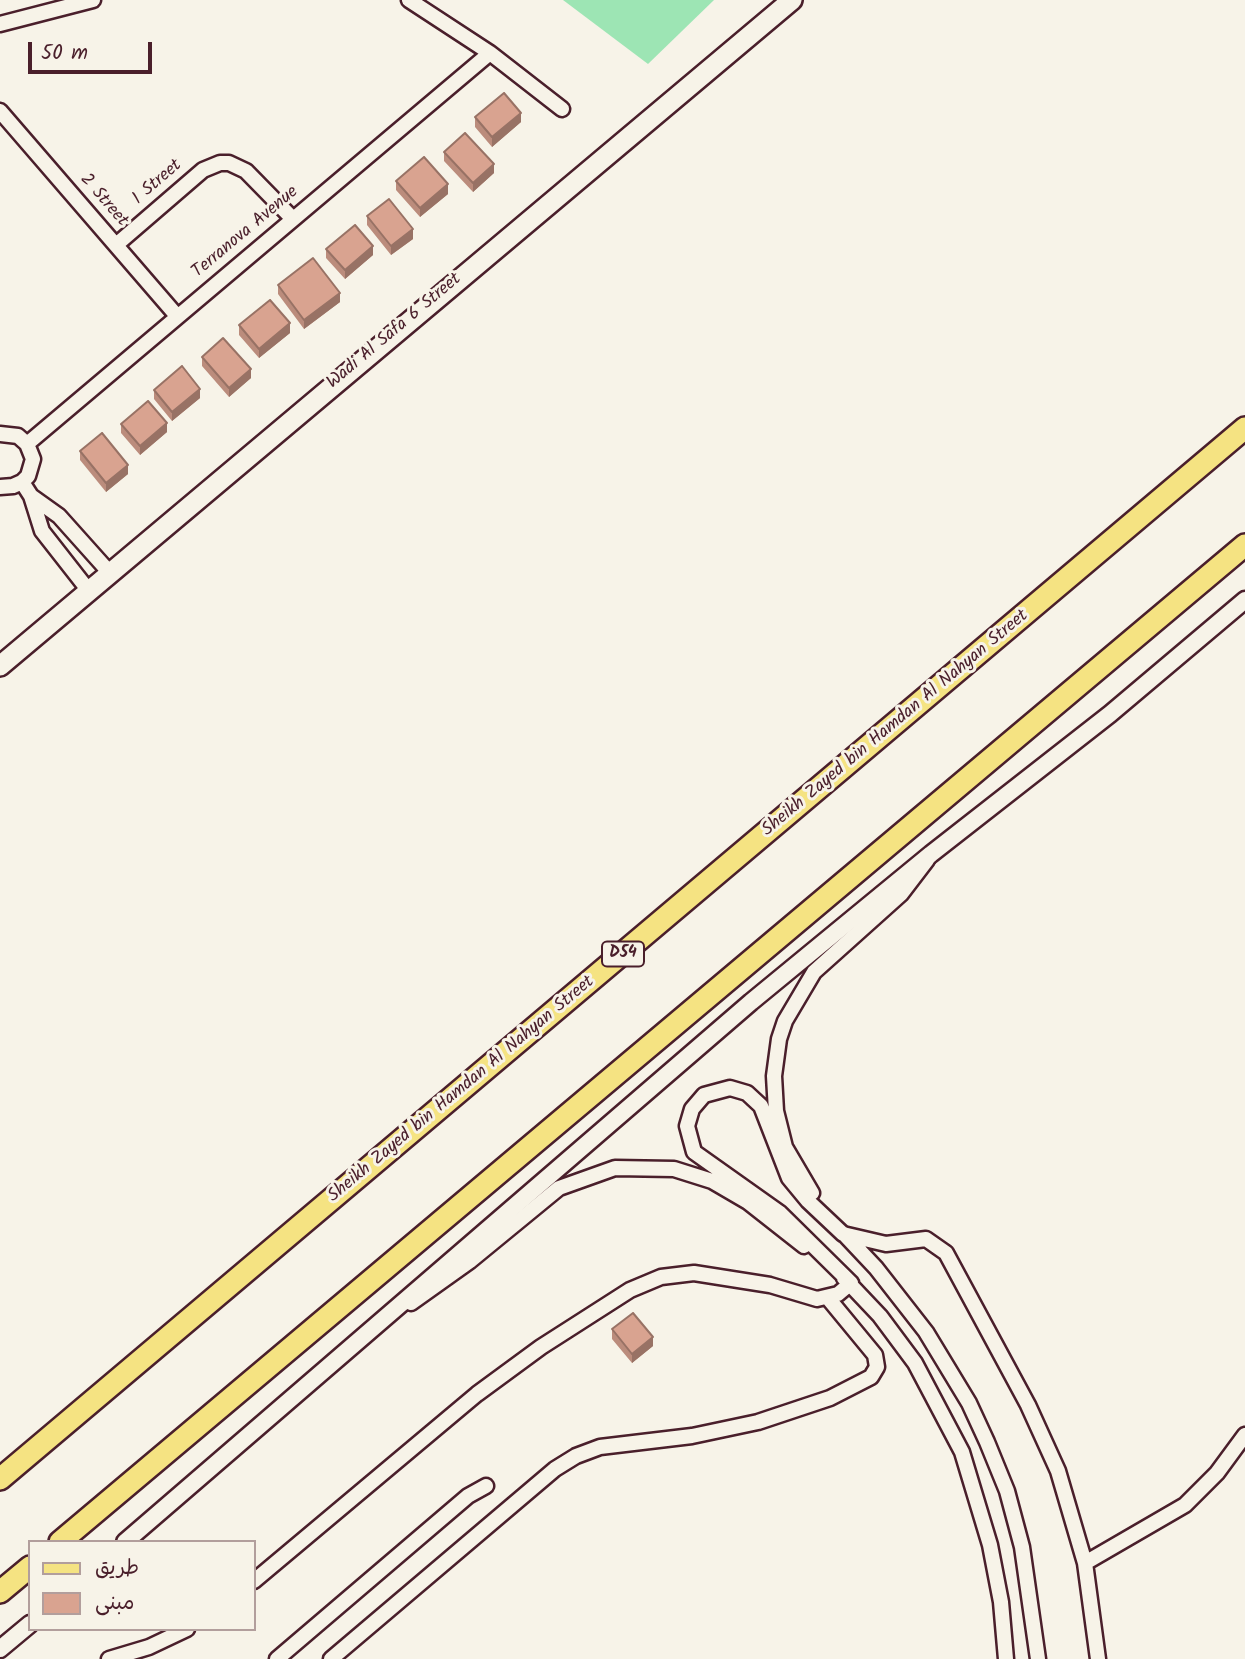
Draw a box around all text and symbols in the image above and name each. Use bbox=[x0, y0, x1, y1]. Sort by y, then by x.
scale bar bbox=[32, 28, 156, 72]
text: 50 m bbox=[41, 37, 88, 70]
street label: 1 Street bbox=[129, 156, 187, 210]
street label: 2 Street bbox=[74, 170, 132, 232]
street label: Terranova Avenue bbox=[188, 182, 304, 284]
street label: Wadi Al Safa 6 Street bbox=[323, 269, 467, 395]
street label: Sheikh Zayed bin Hamdan Al Nahyan Street bbox=[758, 606, 1034, 842]
road number: D54 bbox=[602, 942, 644, 966]
street label: Sheikh Zayed bin Hamdan Al Nahyan Street bbox=[324, 972, 600, 1208]
legend bbox=[28, 1540, 256, 1631]
text: طريق bbox=[95, 1552, 139, 1585]
text: مبنى bbox=[95, 1587, 134, 1620]

